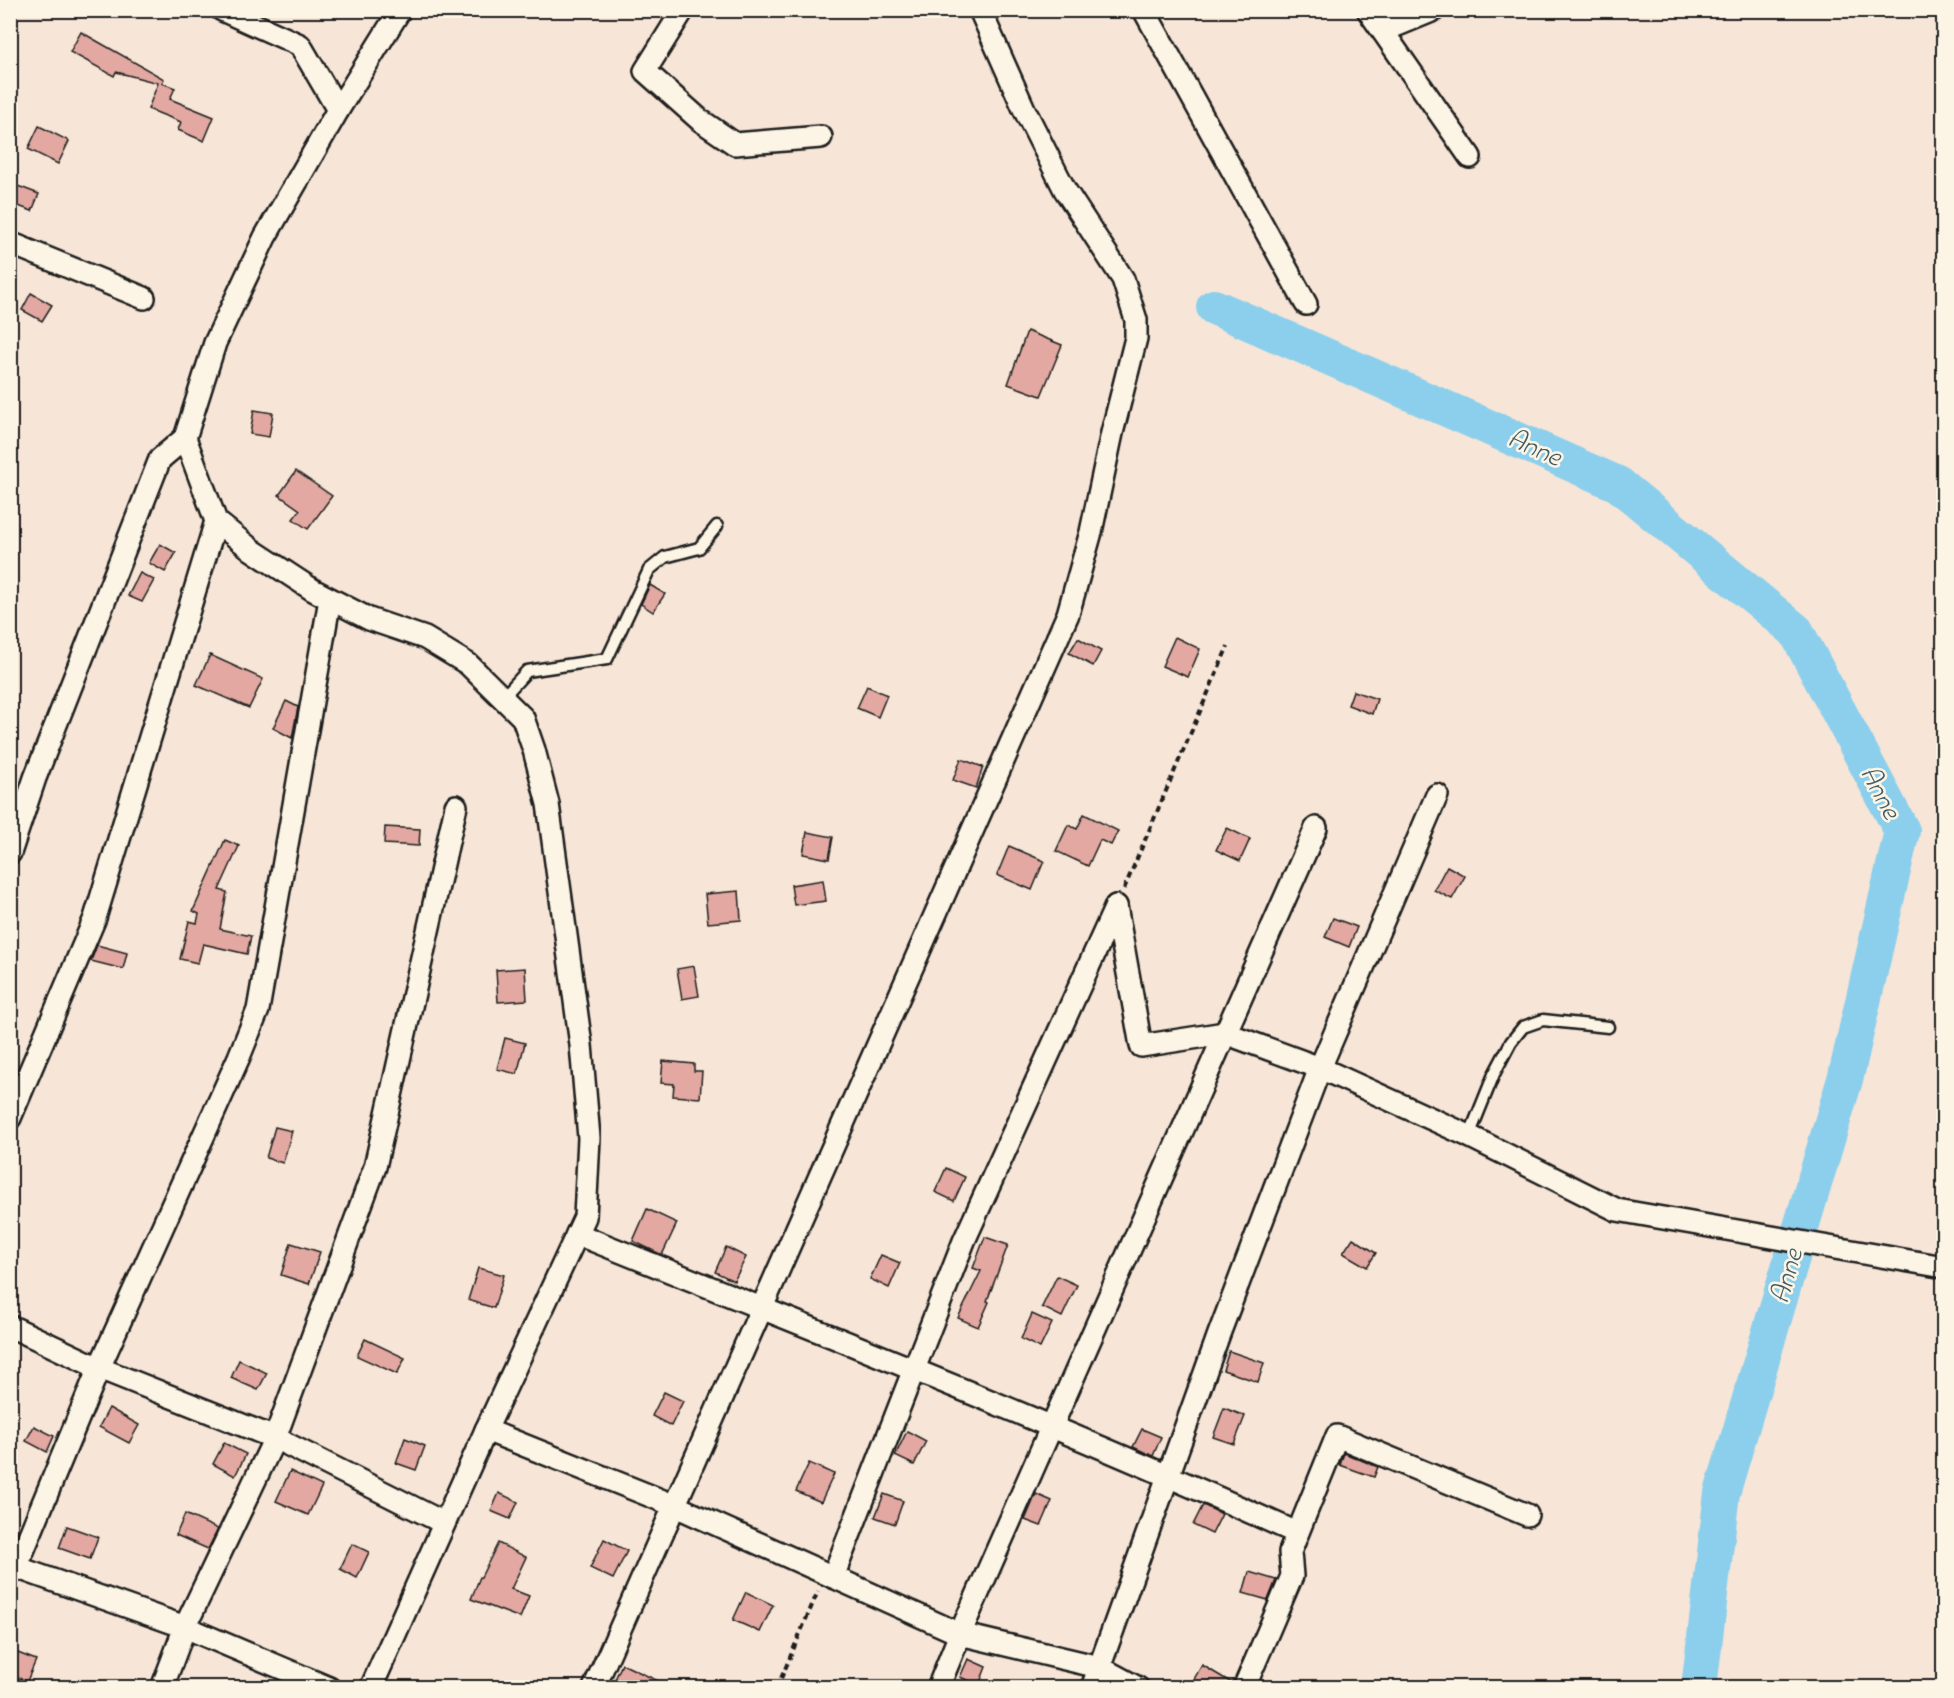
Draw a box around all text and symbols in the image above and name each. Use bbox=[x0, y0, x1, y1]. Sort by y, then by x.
water label: Anne bbox=[1501, 420, 1569, 479]
water label: Anne bbox=[1849, 760, 1910, 828]
water label: Anne bbox=[1762, 1243, 1815, 1309]

